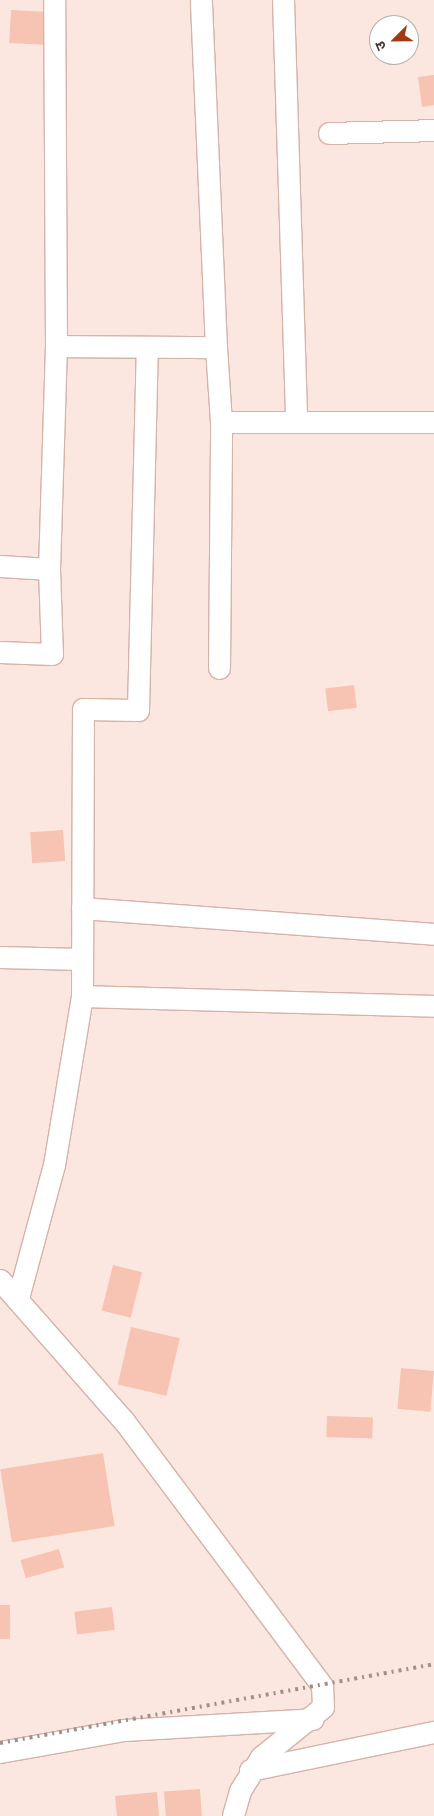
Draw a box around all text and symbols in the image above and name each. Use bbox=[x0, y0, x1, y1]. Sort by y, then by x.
north arrow bbox=[369, 15, 419, 65]
text: उ bbox=[371, 39, 390, 53]

